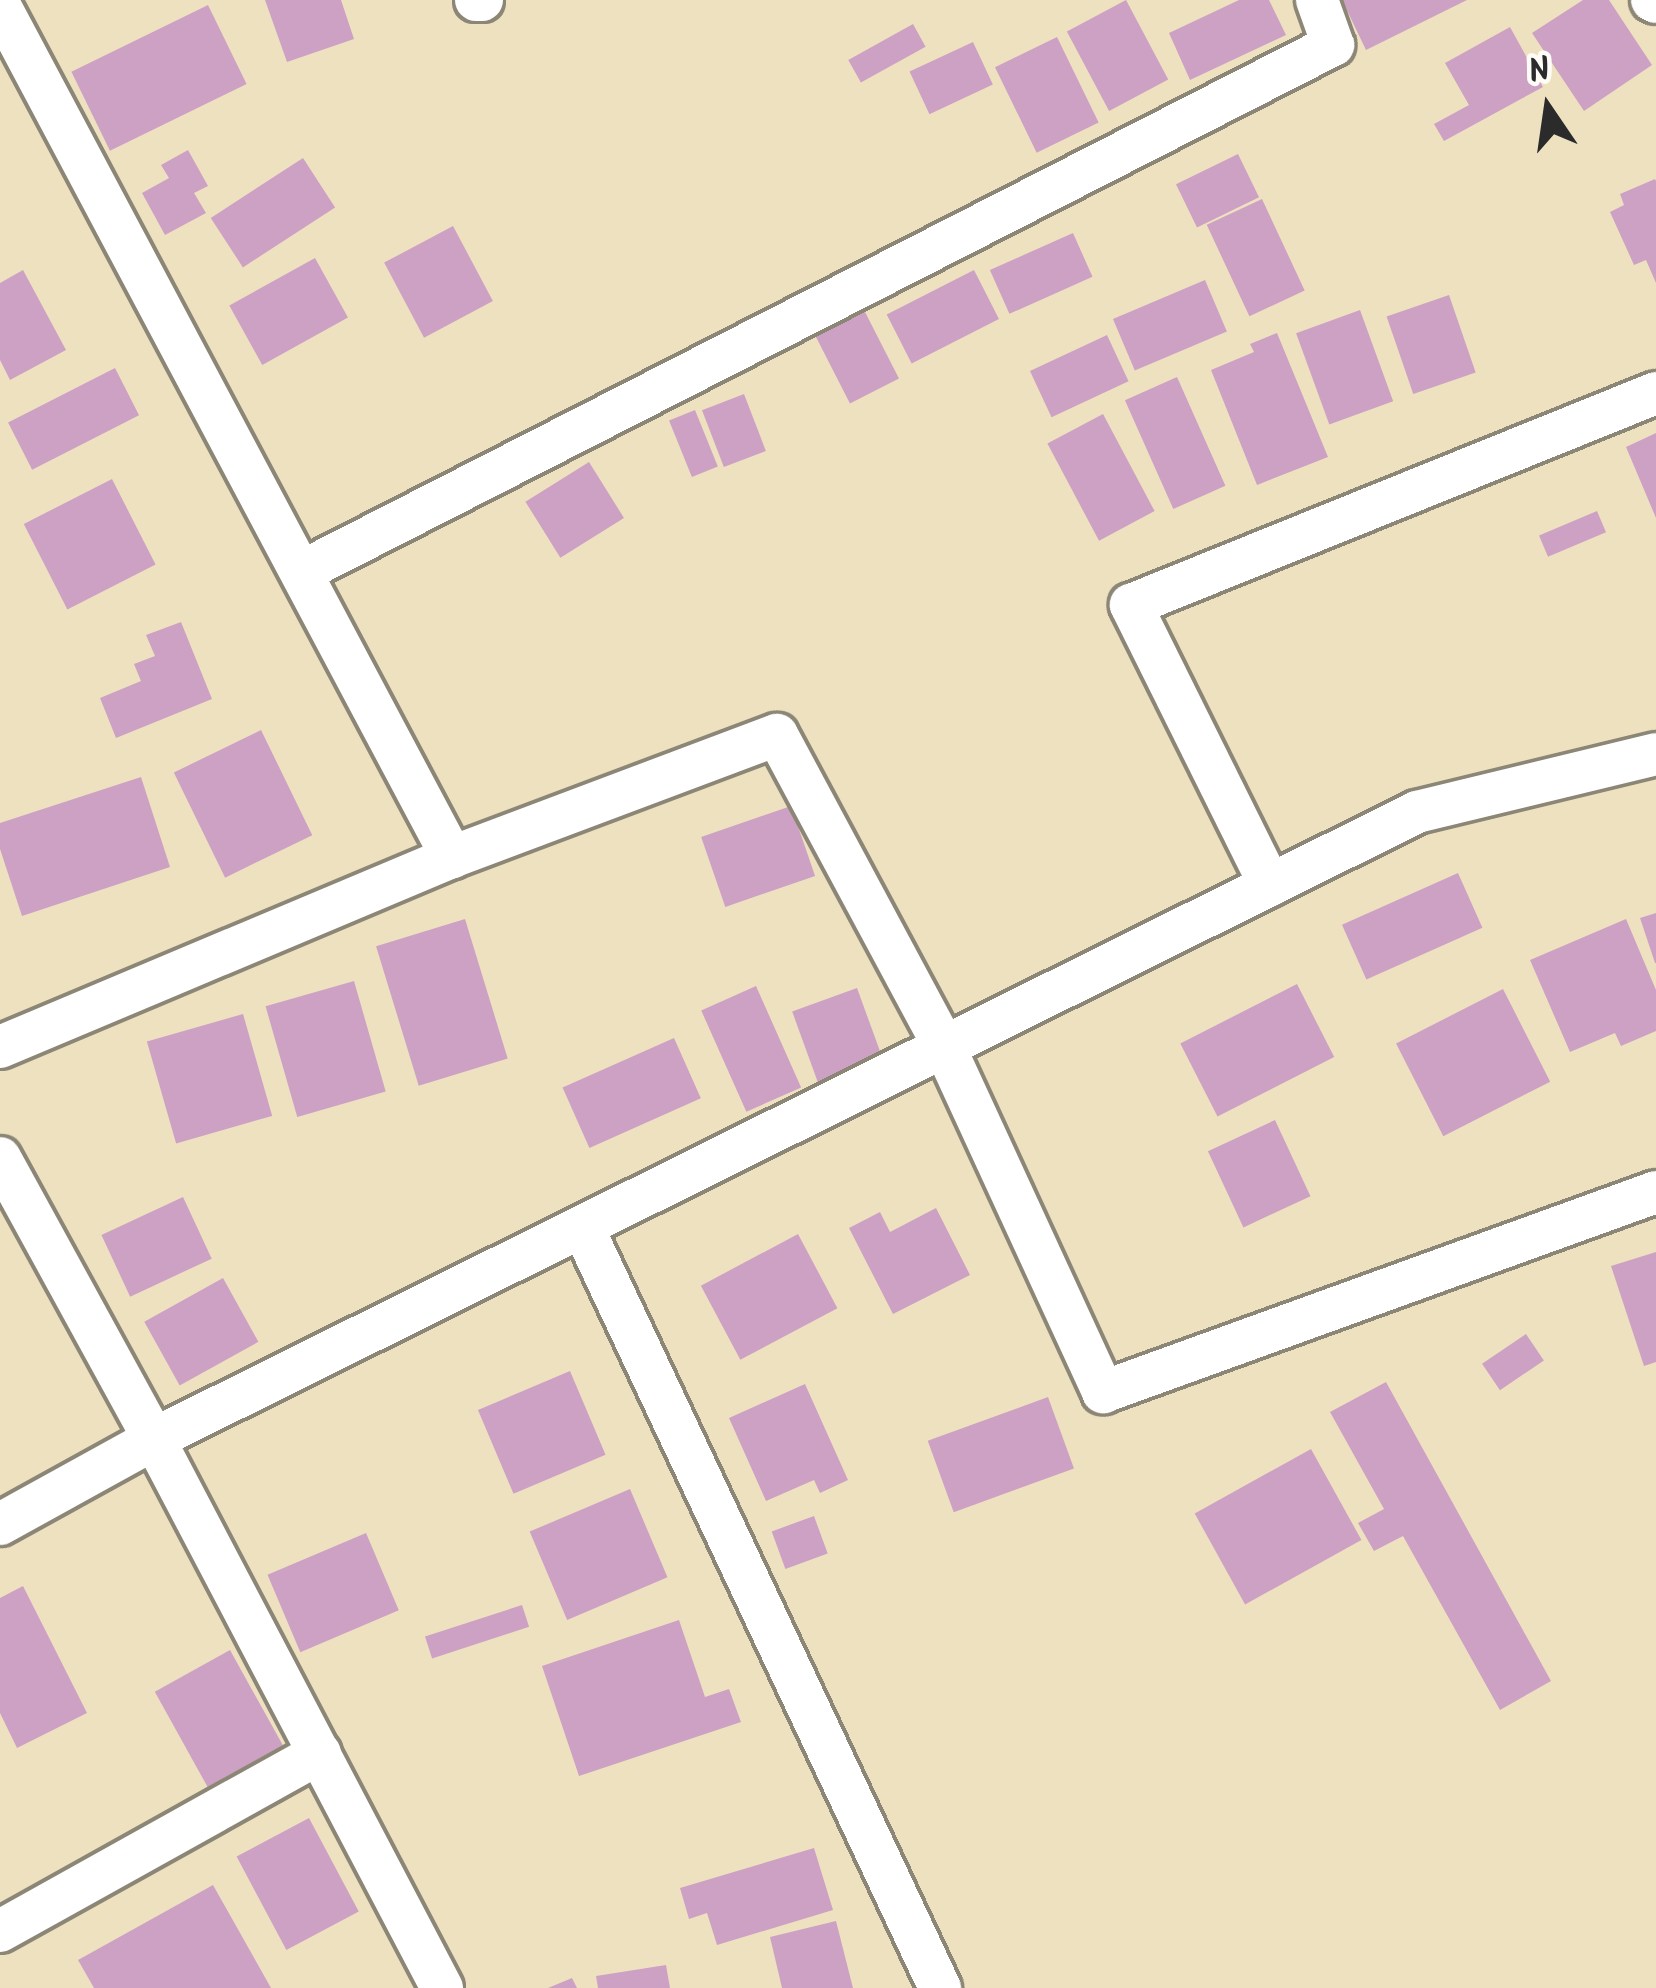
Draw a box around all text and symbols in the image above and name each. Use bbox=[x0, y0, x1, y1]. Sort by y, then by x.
text: N bbox=[1524, 44, 1556, 101]
north arrow bbox=[1488, 48, 1608, 168]

